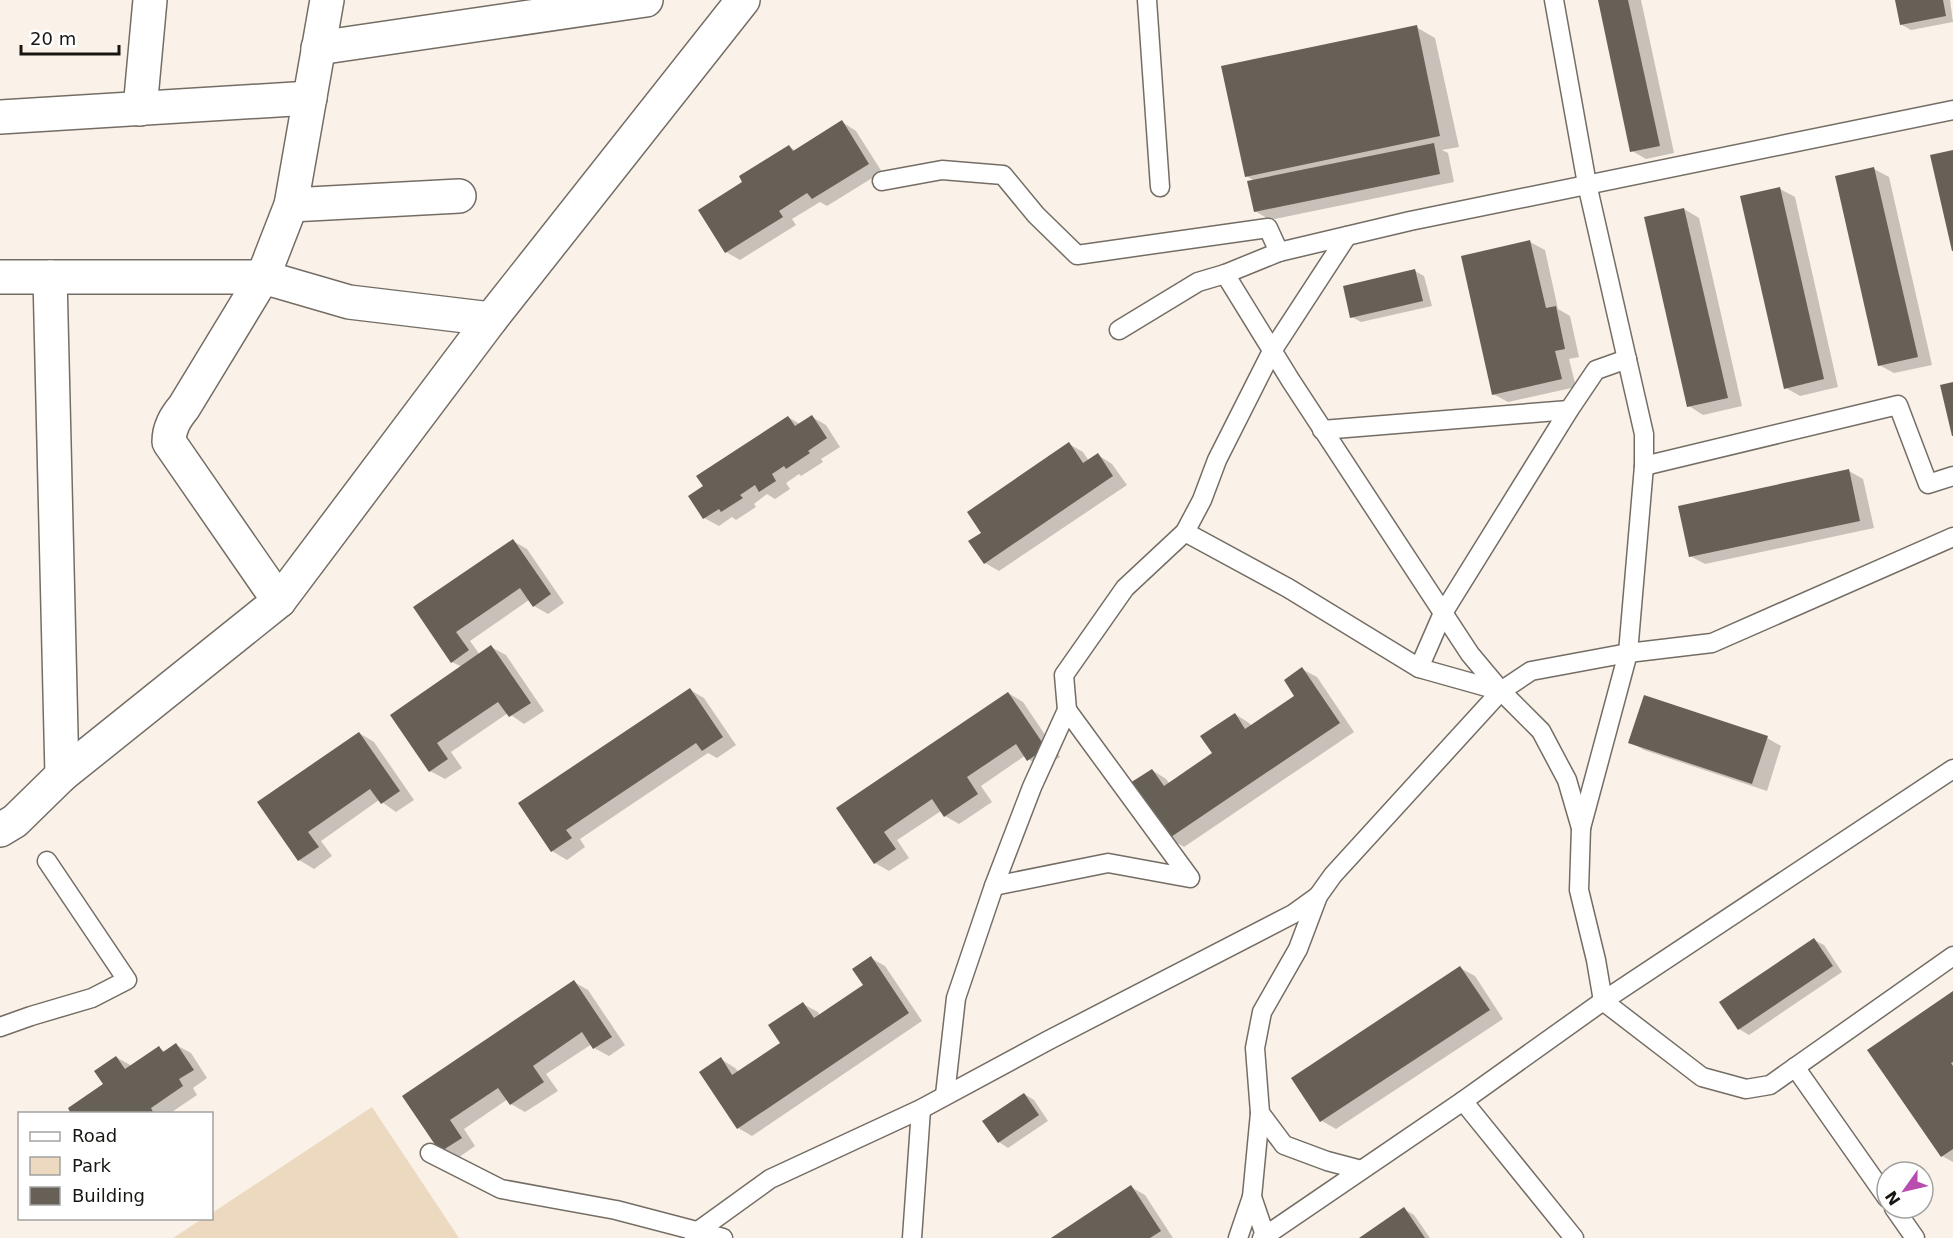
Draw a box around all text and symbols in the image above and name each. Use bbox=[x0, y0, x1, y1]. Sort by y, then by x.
scale bar bbox=[21, 18, 118, 56]
text: 20 m bbox=[30, 28, 76, 49]
legend bbox=[18, 1112, 213, 1220]
text: Road bbox=[72, 1125, 117, 1146]
text: Park bbox=[72, 1155, 111, 1176]
north arrow bbox=[1875, 1160, 1935, 1220]
text: Building bbox=[72, 1185, 145, 1206]
text: N bbox=[1881, 1187, 1905, 1209]

